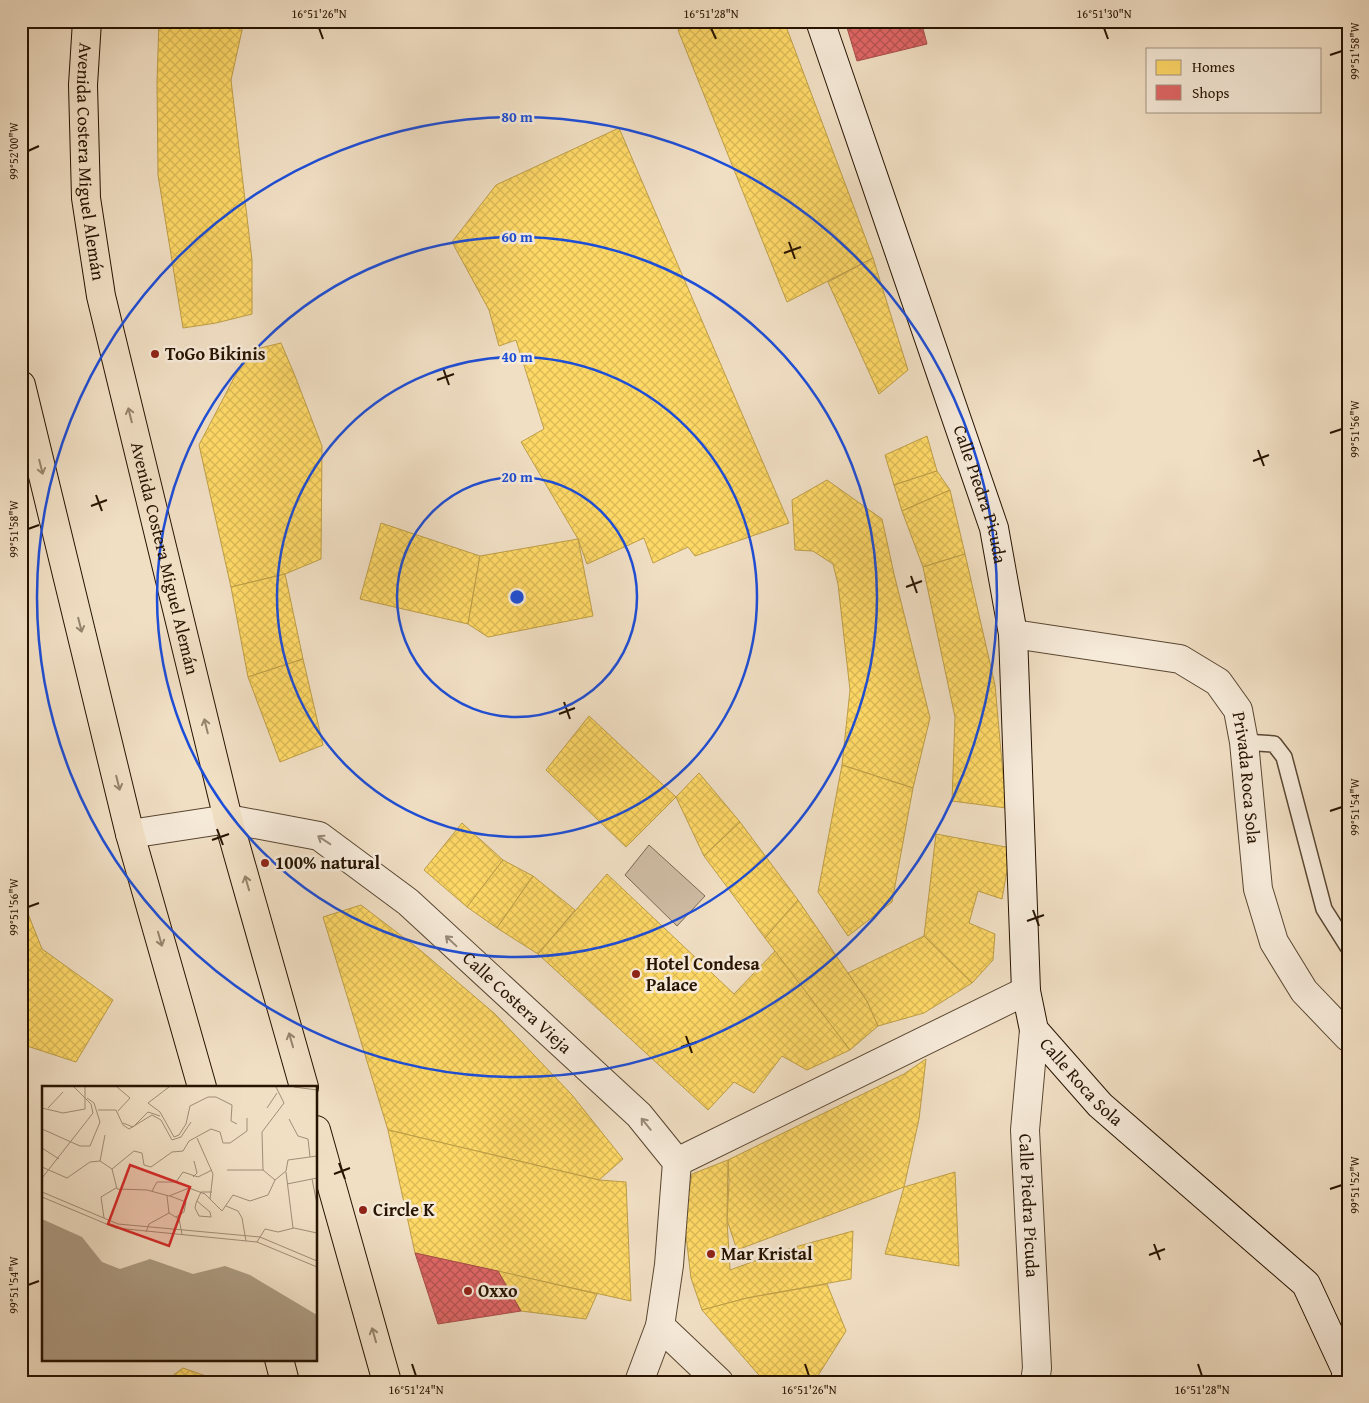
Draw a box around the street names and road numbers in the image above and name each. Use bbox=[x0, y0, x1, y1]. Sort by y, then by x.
street label: Avenida Costera Miguel Alemán bbox=[70, 42, 112, 282]
street label: Calle Piedra Picuda bbox=[947, 421, 1014, 566]
street label: Avenida Costera Miguel Alemán bbox=[124, 439, 206, 677]
street label: Privada Roca Sola bbox=[1226, 709, 1268, 846]
street label: Calle Costera Vieja bbox=[457, 945, 579, 1060]
street label: Calle Roca Sola bbox=[1033, 1031, 1130, 1133]
street label: Calle Piedra Picuda bbox=[1012, 1133, 1046, 1279]

